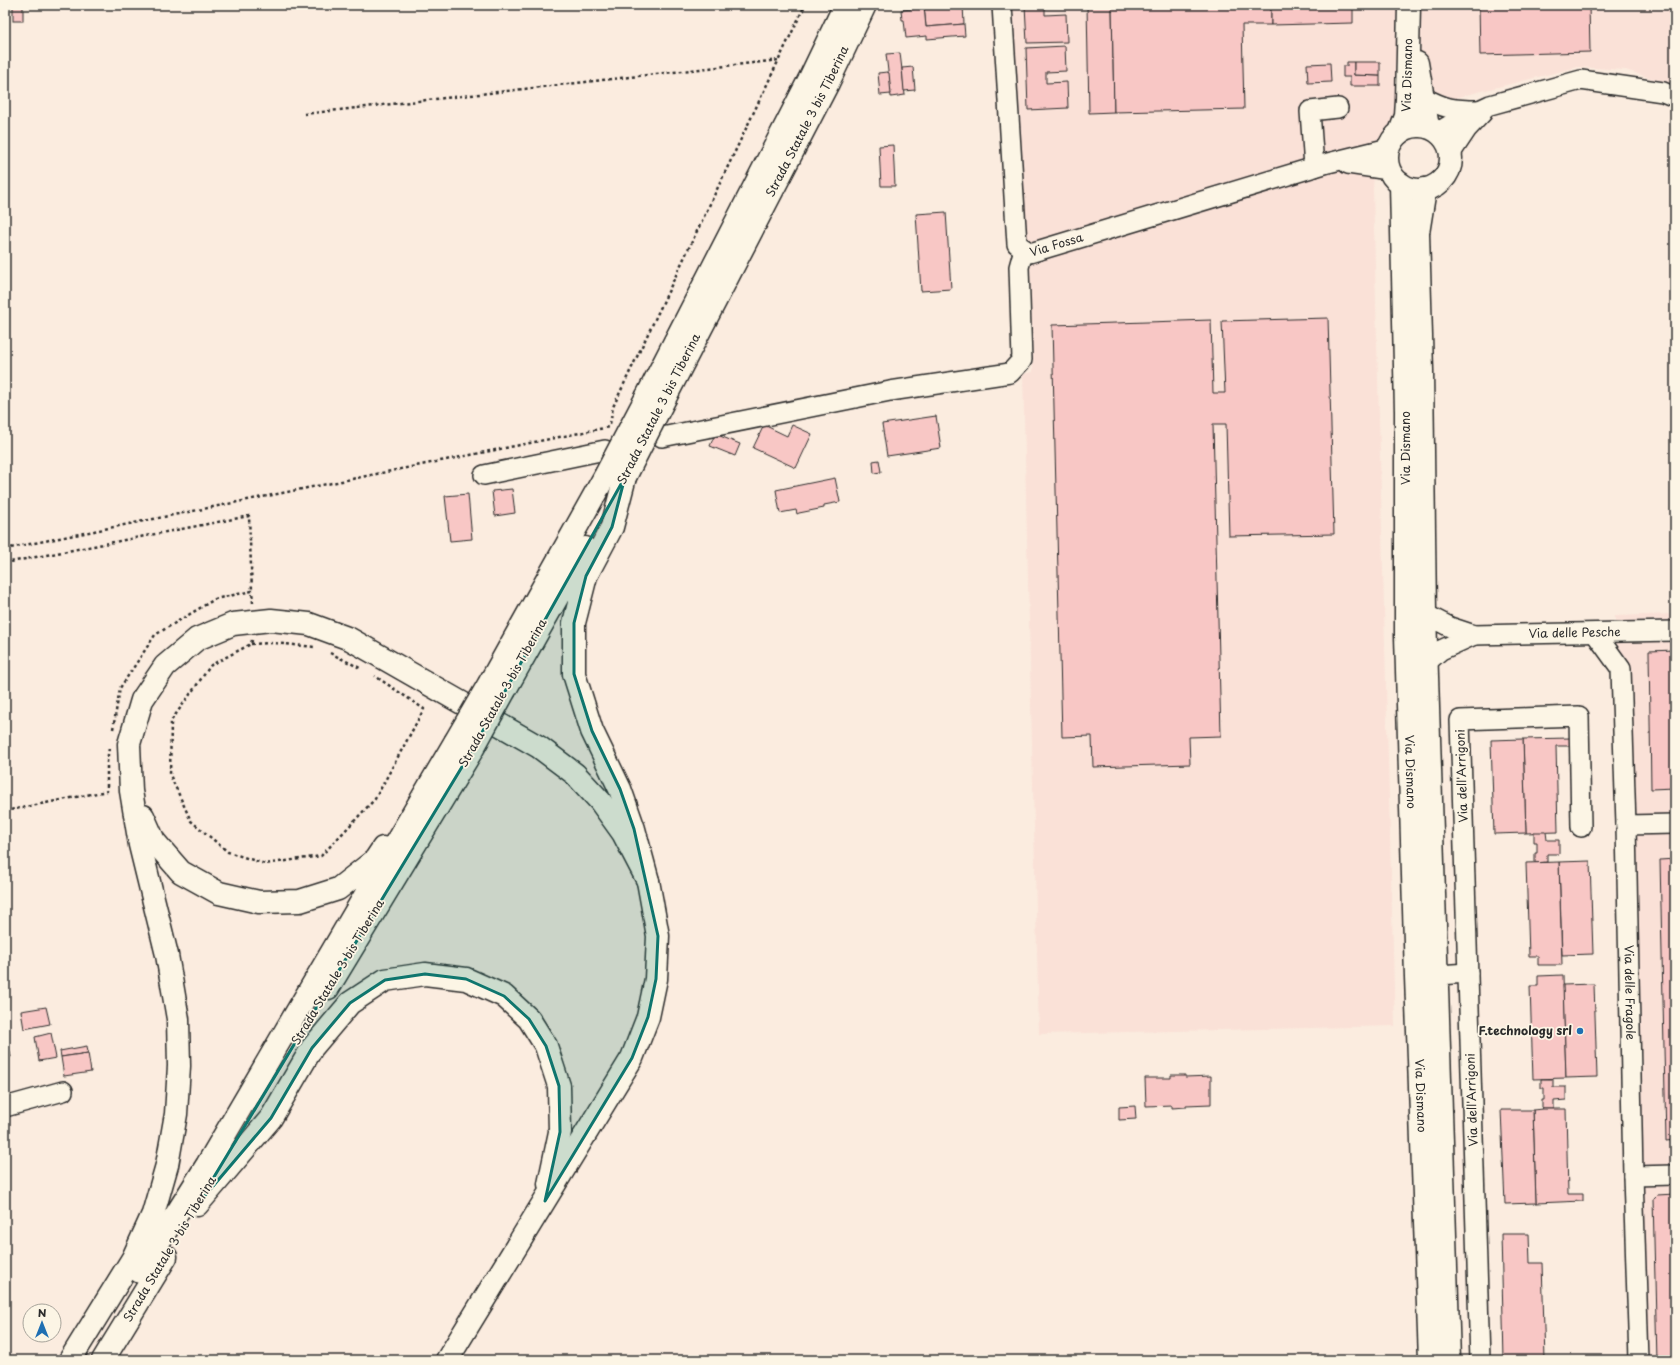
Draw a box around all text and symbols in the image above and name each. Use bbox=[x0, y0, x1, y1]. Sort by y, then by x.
street label: Via Dismano bbox=[1396, 38, 1416, 113]
street label: Strada Statale 3 bis Tiberina bbox=[761, 42, 853, 200]
street label: Via Fossa bbox=[1027, 227, 1086, 261]
street label: Strada Statale 3 bis Tiberina bbox=[612, 330, 704, 487]
street label: Via Dismano bbox=[1396, 411, 1414, 485]
street label: Strada Statale 3 bis Tiberina bbox=[454, 615, 551, 770]
street label: Via delle Pesche bbox=[1528, 622, 1621, 642]
street label: Via dell'Arrigoni bbox=[1450, 729, 1472, 823]
street label: Via Dismano bbox=[1401, 735, 1421, 809]
street label: Strada Statale 3 bis Tiberina bbox=[286, 895, 388, 1048]
street label: Via delle Fragole bbox=[1620, 945, 1640, 1041]
place label: F.technology srl bbox=[1478, 1021, 1572, 1039]
marker: F.technology srl bbox=[1575, 1026, 1585, 1036]
street label: Via dell'Arrigoni bbox=[1460, 1053, 1482, 1147]
street label: Via Dismano bbox=[1411, 1058, 1432, 1133]
street label: Strada Statale 3 bis Tiberina bbox=[118, 1172, 220, 1325]
north arrow bbox=[22, 1303, 62, 1343]
text: N bbox=[38, 1304, 47, 1321]

